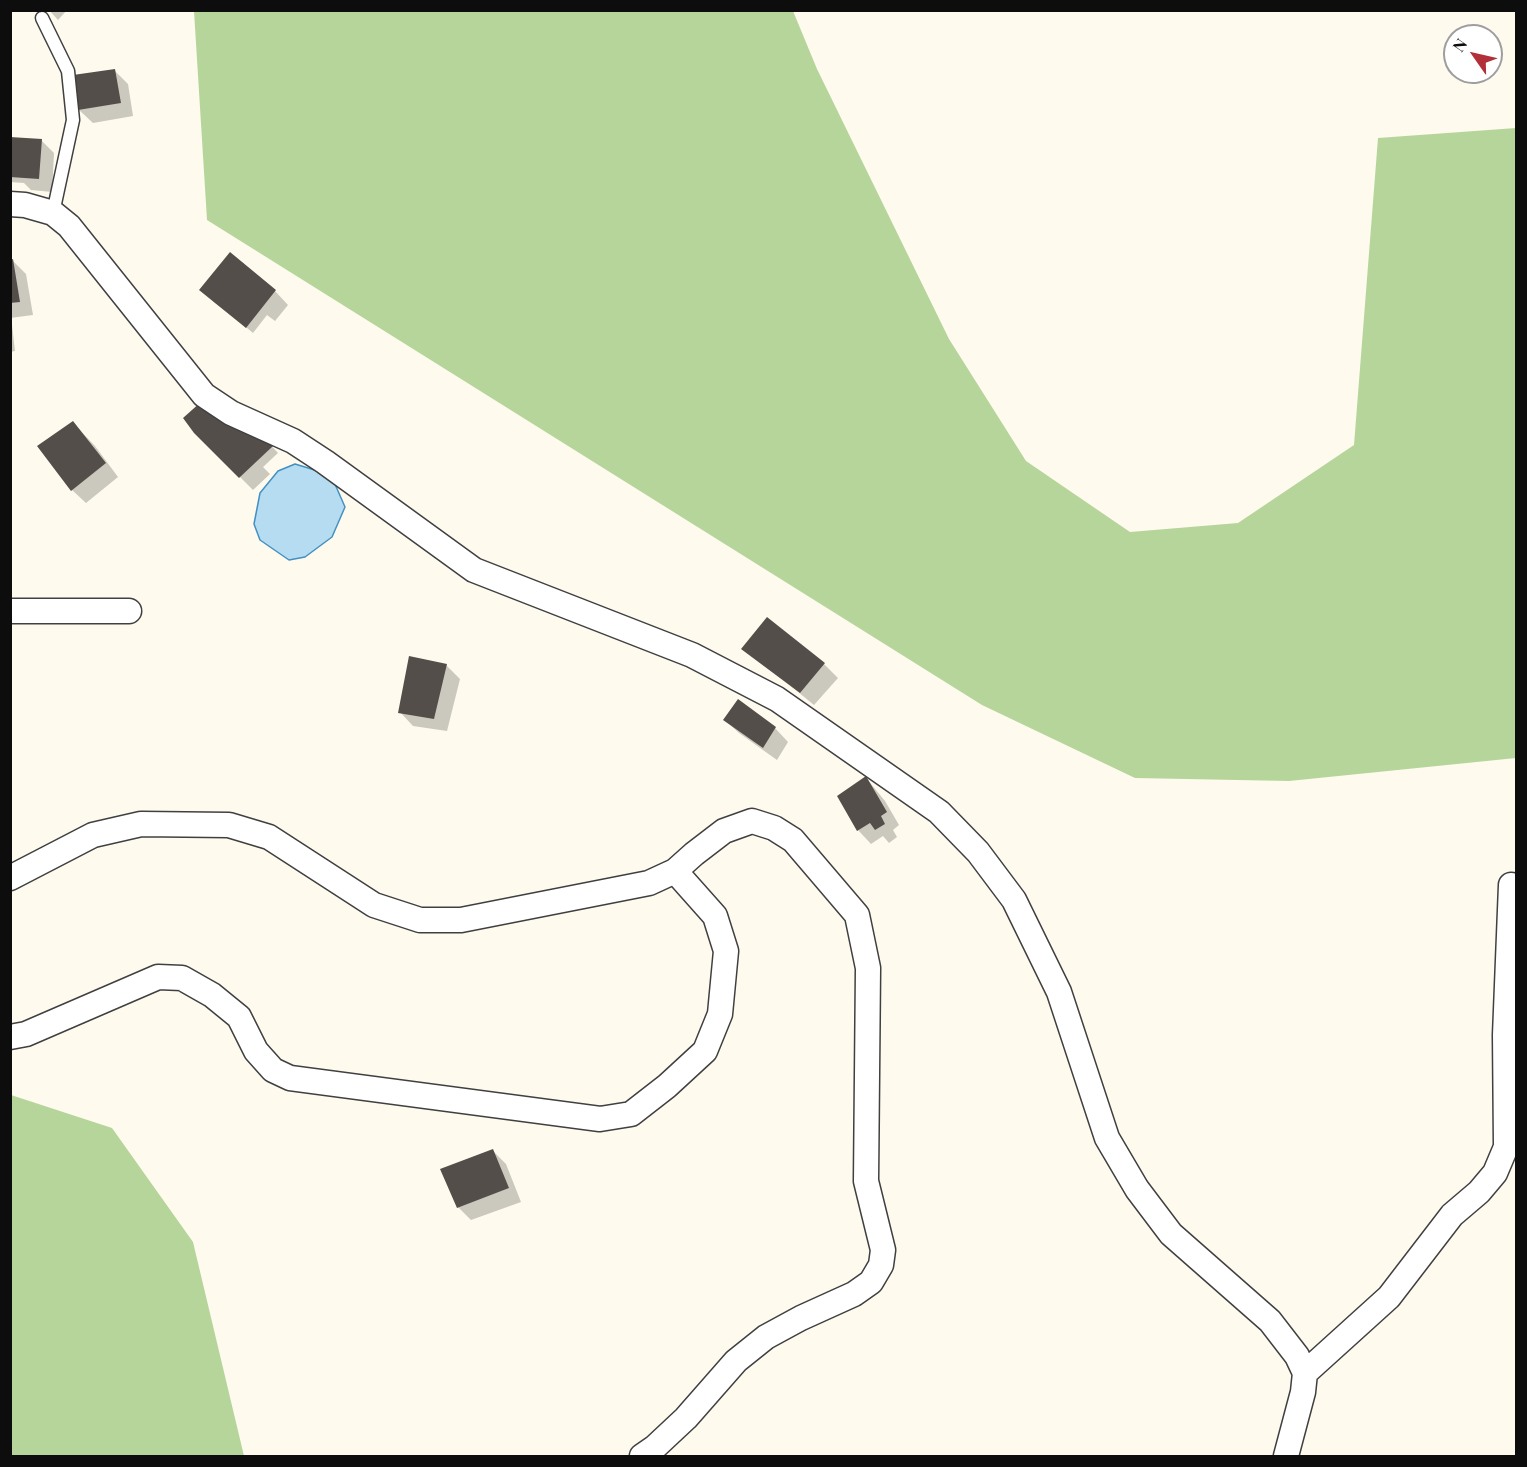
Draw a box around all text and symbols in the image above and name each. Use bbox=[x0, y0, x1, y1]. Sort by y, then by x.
north arrow bbox=[1443, 24, 1503, 84]
text: N bbox=[1447, 34, 1471, 55]

